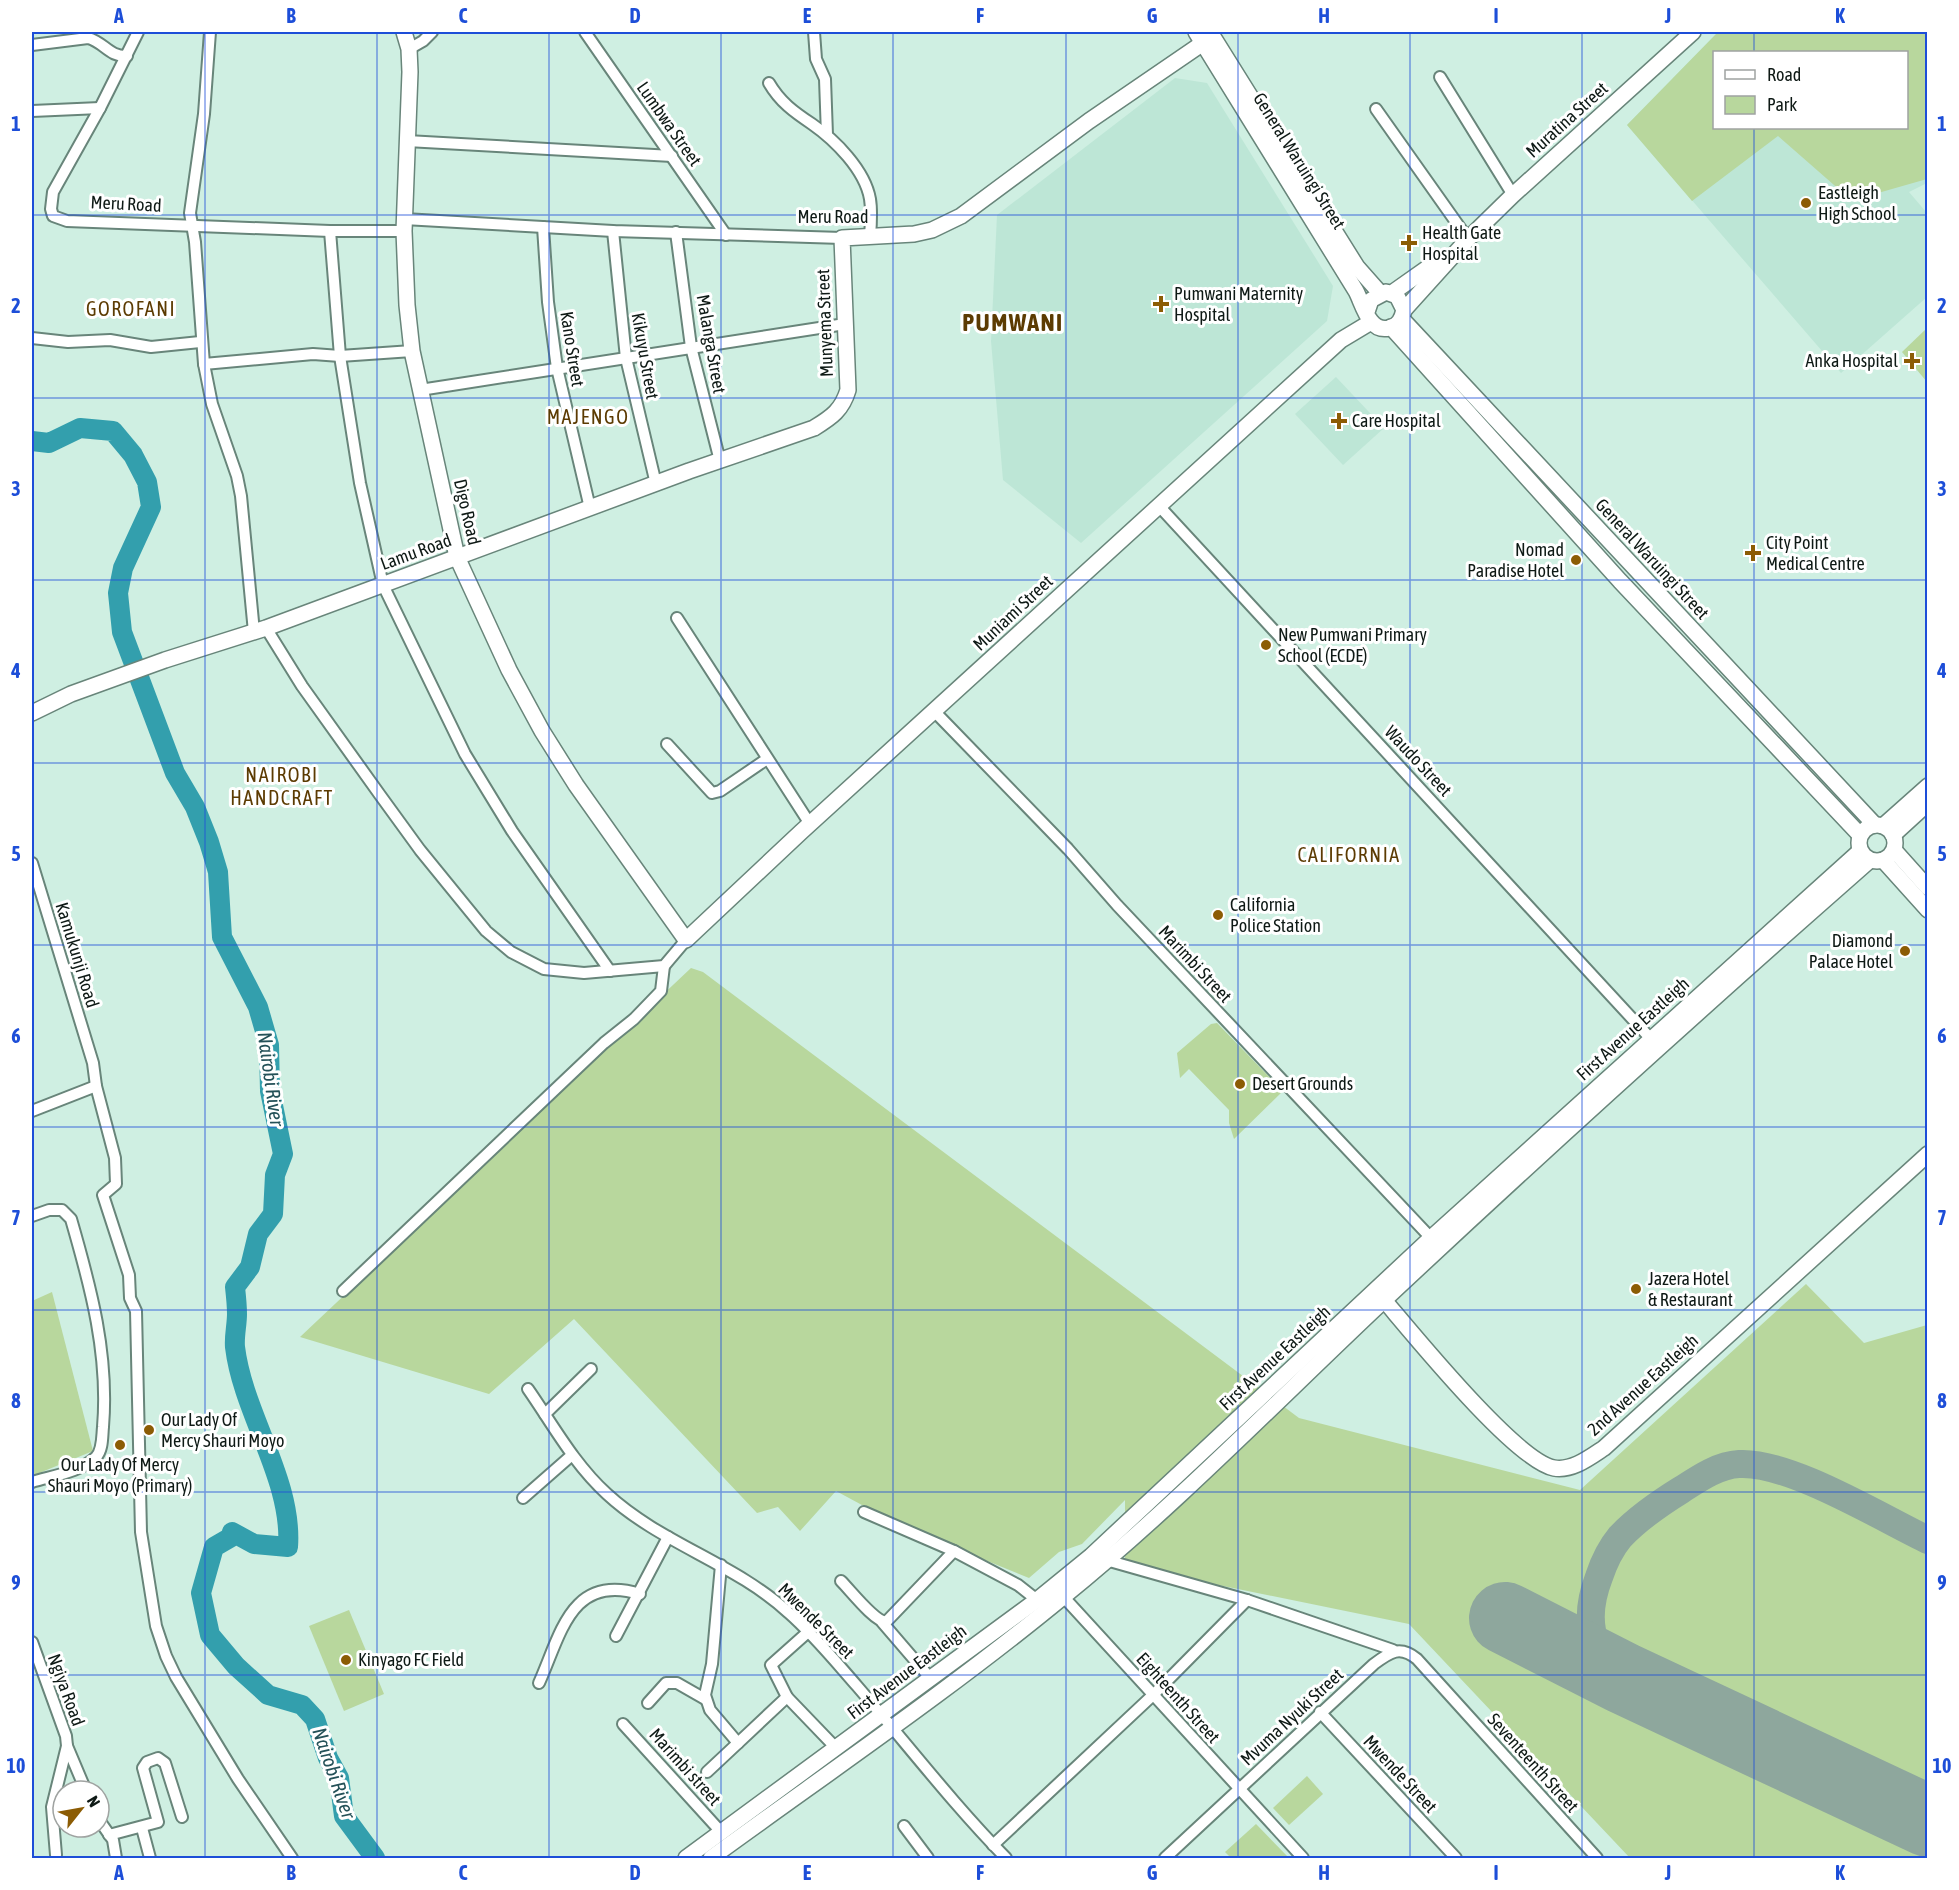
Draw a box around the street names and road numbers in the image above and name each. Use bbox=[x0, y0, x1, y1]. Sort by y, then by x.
street label: Lumbwa Street bbox=[633, 78, 706, 170]
street label: Muratina Street bbox=[1522, 78, 1612, 162]
street label: General Waruingi Street bbox=[1249, 89, 1350, 233]
street label: Meru Road bbox=[90, 191, 162, 216]
street label: Meru Road bbox=[797, 206, 869, 227]
street label: Munyema Street bbox=[812, 269, 837, 377]
street label: Malanga Street bbox=[692, 293, 731, 395]
street label: Kano Street bbox=[556, 310, 589, 388]
street label: Kikuyu Street bbox=[628, 311, 663, 401]
street label: Digo Road bbox=[450, 477, 485, 547]
street label: General Waruingi Street bbox=[1591, 494, 1714, 623]
street label: Lamu Road bbox=[378, 529, 454, 574]
street label: Muniami Street bbox=[969, 570, 1057, 655]
street label: Waudo Street bbox=[1380, 721, 1456, 800]
street label: Kamukunji Road bbox=[52, 900, 103, 1010]
street label: Marimbi Street bbox=[1154, 921, 1236, 1006]
street label: First Avenue Eastleigh bbox=[1572, 973, 1693, 1085]
street label: First Avenue Eastleigh bbox=[1215, 1301, 1334, 1414]
street label: 2nd Avenue Eastleigh bbox=[1583, 1330, 1702, 1440]
street label: Mwende Street bbox=[774, 1579, 858, 1663]
street label: First Avenue Eastleigh bbox=[843, 1620, 971, 1723]
street label: Eighteenth Street bbox=[1132, 1648, 1224, 1747]
street label: Ngiya Road bbox=[44, 1651, 89, 1729]
street label: Mvuma Nyuki Street bbox=[1236, 1664, 1347, 1769]
street label: Seventeenth Street bbox=[1484, 1709, 1583, 1816]
street label: Marimbi street bbox=[645, 1724, 725, 1809]
street label: Mwende Street bbox=[1359, 1731, 1442, 1817]

